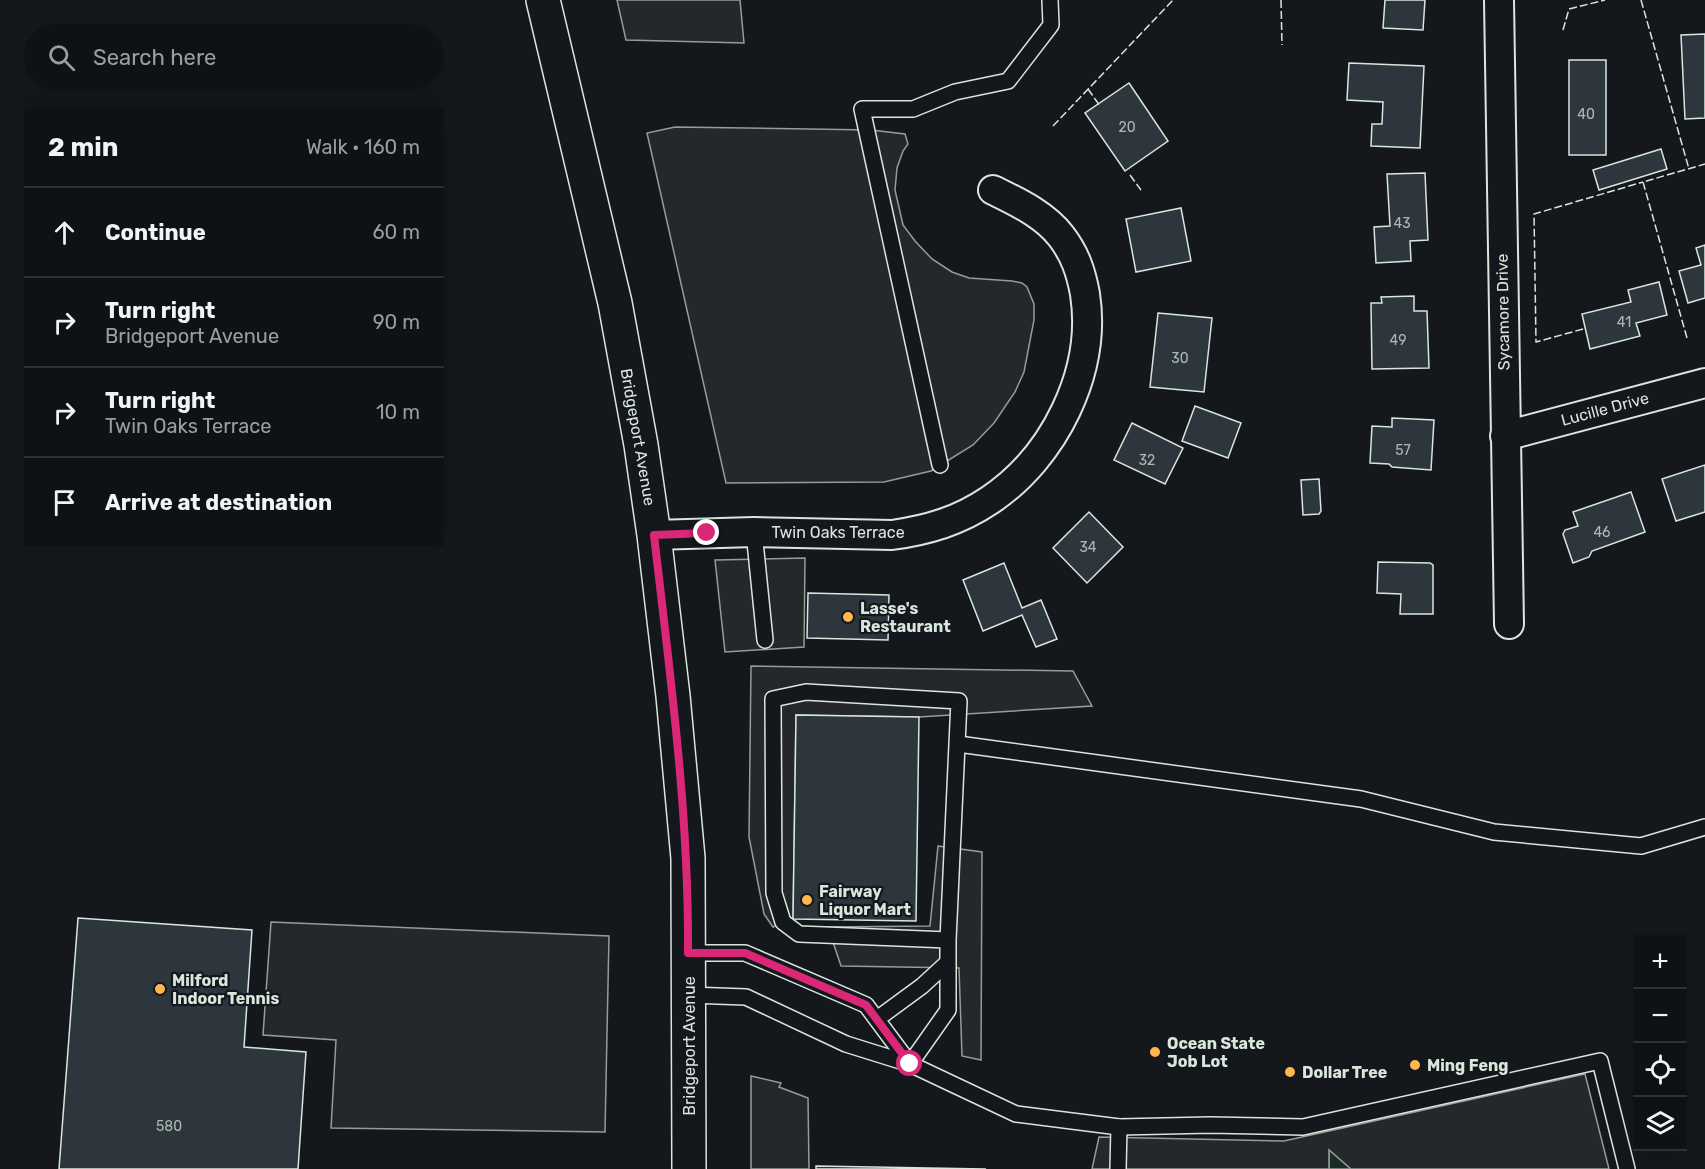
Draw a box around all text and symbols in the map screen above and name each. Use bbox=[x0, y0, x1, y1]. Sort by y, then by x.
search box bbox=[24, 24, 444, 90]
icon: search bbox=[45, 41, 78, 74]
text: Search here bbox=[93, 44, 216, 71]
house number: 40 bbox=[1577, 106, 1595, 123]
house number: 20 bbox=[1118, 119, 1136, 136]
text: 2 min bbox=[48, 132, 118, 163]
text: Walk · 160 m bbox=[306, 135, 420, 159]
house number: 43 bbox=[1393, 215, 1411, 232]
icon: ahead bbox=[48, 216, 81, 249]
text: Continue bbox=[105, 219, 206, 246]
text: 60 m bbox=[373, 220, 420, 244]
street label: Sycamore Drive bbox=[1492, 253, 1514, 371]
text: Turn right bbox=[105, 297, 215, 324]
icon: right bbox=[48, 306, 81, 339]
text: 90 m bbox=[373, 310, 420, 334]
house number: 41 bbox=[1617, 314, 1631, 331]
text: Bridgeport Avenue bbox=[105, 324, 279, 348]
house number: 49 bbox=[1390, 332, 1406, 349]
house number: 30 bbox=[1171, 350, 1189, 367]
street label: Bridgeport Avenue bbox=[617, 367, 659, 507]
text: Turn right bbox=[105, 387, 215, 414]
street label: Lucille Drive bbox=[1559, 388, 1651, 430]
icon: right bbox=[48, 396, 81, 429]
text: 10 m bbox=[376, 400, 420, 424]
text: Twin Oaks Terrace bbox=[105, 414, 272, 438]
house number: 57 bbox=[1395, 442, 1411, 459]
house number: 32 bbox=[1139, 452, 1155, 469]
icon: arrive bbox=[48, 486, 81, 519]
text: Arrive at destination bbox=[105, 489, 332, 516]
route end bbox=[693, 519, 719, 545]
street label: Twin Oaks Terrace bbox=[771, 523, 905, 542]
house number: 46 bbox=[1593, 524, 1611, 541]
house number: 34 bbox=[1079, 539, 1097, 556]
place label: Lasse's Restaurant bbox=[860, 599, 951, 636]
marker: Lasse's Restaurant bbox=[841, 610, 855, 624]
place label: Fairway Liquor Mart bbox=[819, 882, 912, 919]
marker: Fairway Liquor Mart bbox=[800, 893, 814, 907]
map controls bbox=[1633, 935, 1687, 1151]
button: + bbox=[1633, 935, 1687, 989]
place label: Milford Indoor Tennis bbox=[172, 971, 279, 1008]
street label: Bridgeport Avenue bbox=[680, 976, 699, 1116]
marker: Milford Indoor Tennis bbox=[153, 982, 167, 996]
button: − bbox=[1633, 989, 1687, 1043]
place label: Ocean State Job Lot bbox=[1167, 1034, 1265, 1071]
button: locate bbox=[1633, 1043, 1687, 1097]
marker: Ocean State Job Lot bbox=[1148, 1045, 1162, 1059]
route start bbox=[896, 1050, 922, 1076]
place label: Ming Feng bbox=[1427, 1056, 1508, 1075]
marker: Ming Feng bbox=[1408, 1058, 1422, 1072]
place label: Dollar Tree bbox=[1302, 1063, 1387, 1082]
marker: Dollar Tree bbox=[1283, 1065, 1297, 1079]
button: layers bbox=[1633, 1097, 1687, 1151]
house number: 580 bbox=[156, 1118, 182, 1135]

